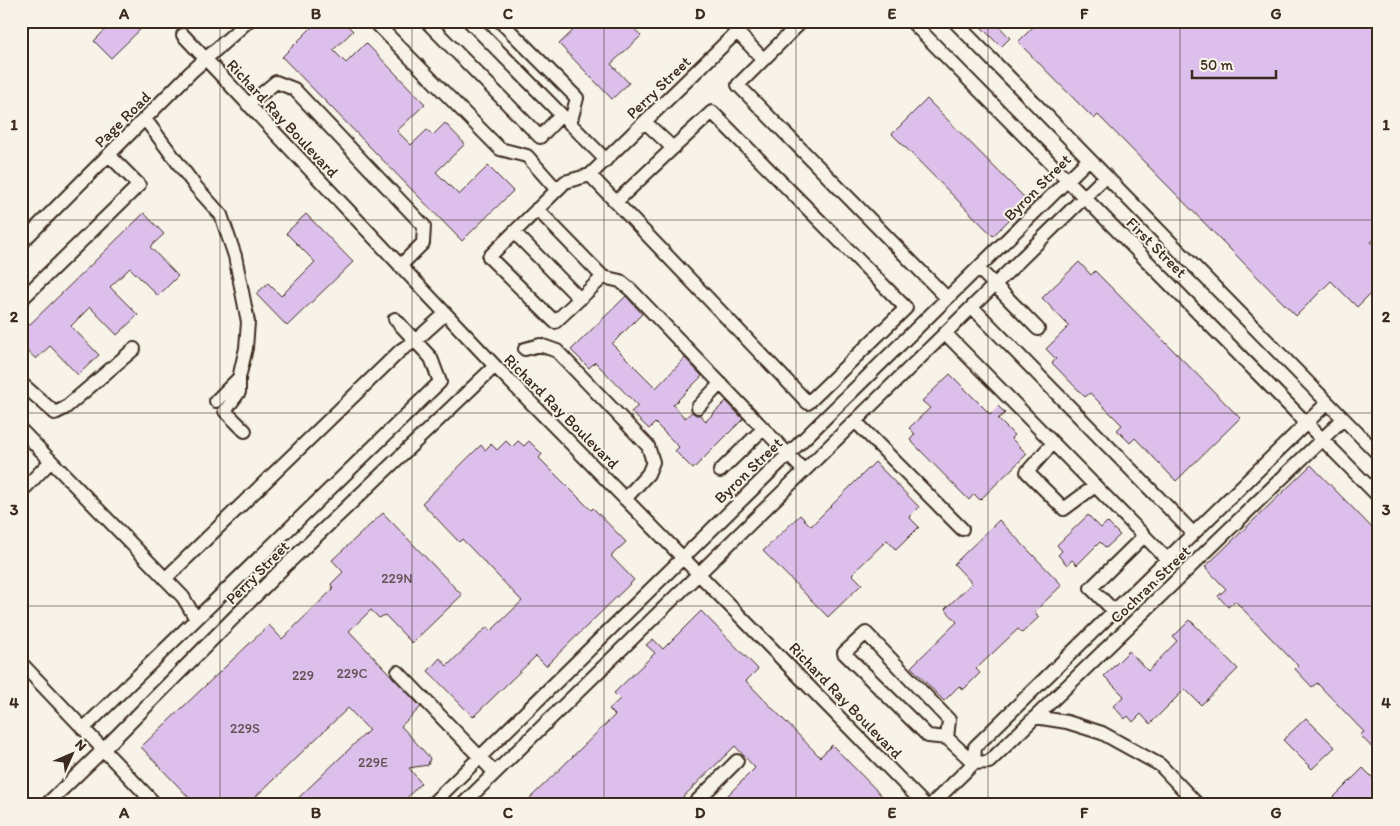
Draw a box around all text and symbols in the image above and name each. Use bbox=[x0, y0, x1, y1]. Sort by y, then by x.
text: A bbox=[118, 4, 130, 23]
text: B bbox=[311, 4, 322, 23]
text: C bbox=[503, 4, 514, 23]
text: D bbox=[695, 4, 706, 23]
text: E bbox=[888, 4, 897, 23]
text: F bbox=[1080, 4, 1089, 23]
text: G bbox=[1270, 4, 1282, 23]
scale bar bbox=[1192, 48, 1276, 80]
street label: Perry Street bbox=[622, 52, 694, 123]
street label: Richard Ray Boulevard bbox=[223, 55, 343, 182]
text: 50 m bbox=[1200, 56, 1233, 74]
street label: Page Road bbox=[90, 87, 155, 151]
text: 1 bbox=[10, 115, 18, 134]
text: 1 bbox=[1382, 115, 1390, 134]
street label: Byron Street bbox=[1000, 150, 1075, 225]
street label: First Street bbox=[1122, 213, 1191, 282]
text: 2 bbox=[10, 307, 19, 326]
text: 2 bbox=[1382, 307, 1391, 326]
street label: Richard Ray Boulevard bbox=[500, 350, 623, 473]
street label: Byron Street bbox=[710, 433, 786, 507]
text: 3 bbox=[10, 500, 19, 519]
text: 3 bbox=[1382, 500, 1391, 519]
street label: Perry Street bbox=[222, 537, 293, 608]
street label: Cochran Street bbox=[1106, 542, 1194, 627]
house number: 229N bbox=[381, 570, 413, 587]
street label: Richard Ray Boulevard bbox=[785, 638, 906, 763]
house number: 229C bbox=[336, 665, 368, 682]
house number: 229 bbox=[292, 667, 314, 684]
text: 4 bbox=[9, 693, 19, 712]
text: 4 bbox=[1381, 693, 1391, 712]
house number: 229S bbox=[230, 720, 260, 737]
north arrow bbox=[48, 728, 98, 778]
text: N bbox=[71, 736, 90, 755]
house number: 229E bbox=[358, 754, 388, 771]
text: A bbox=[118, 803, 130, 822]
text: B bbox=[311, 803, 322, 822]
text: C bbox=[503, 803, 514, 822]
text: D bbox=[695, 803, 706, 822]
text: E bbox=[888, 803, 897, 822]
text: F bbox=[1080, 803, 1089, 822]
text: G bbox=[1270, 803, 1282, 822]

